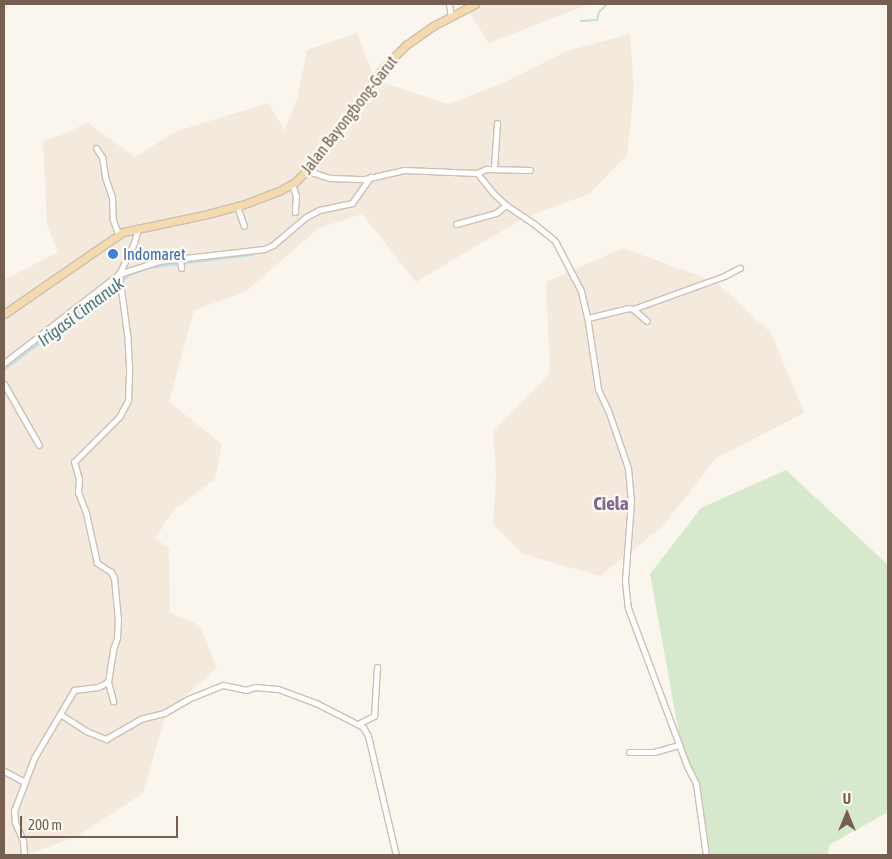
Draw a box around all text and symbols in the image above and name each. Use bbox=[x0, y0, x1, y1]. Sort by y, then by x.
street label: Jalan Bayongbong-Garut bbox=[297, 52, 401, 178]
place label: Indomaret bbox=[123, 244, 185, 264]
marker: Indomaret bbox=[107, 248, 119, 260]
water label: Irigasi Cimanuk bbox=[34, 273, 128, 351]
district label: Ciela bbox=[593, 493, 629, 515]
north arrow bbox=[822, 789, 872, 839]
text: U bbox=[843, 791, 851, 807]
scale bar bbox=[22, 806, 180, 838]
text: 200 m bbox=[28, 816, 62, 833]

